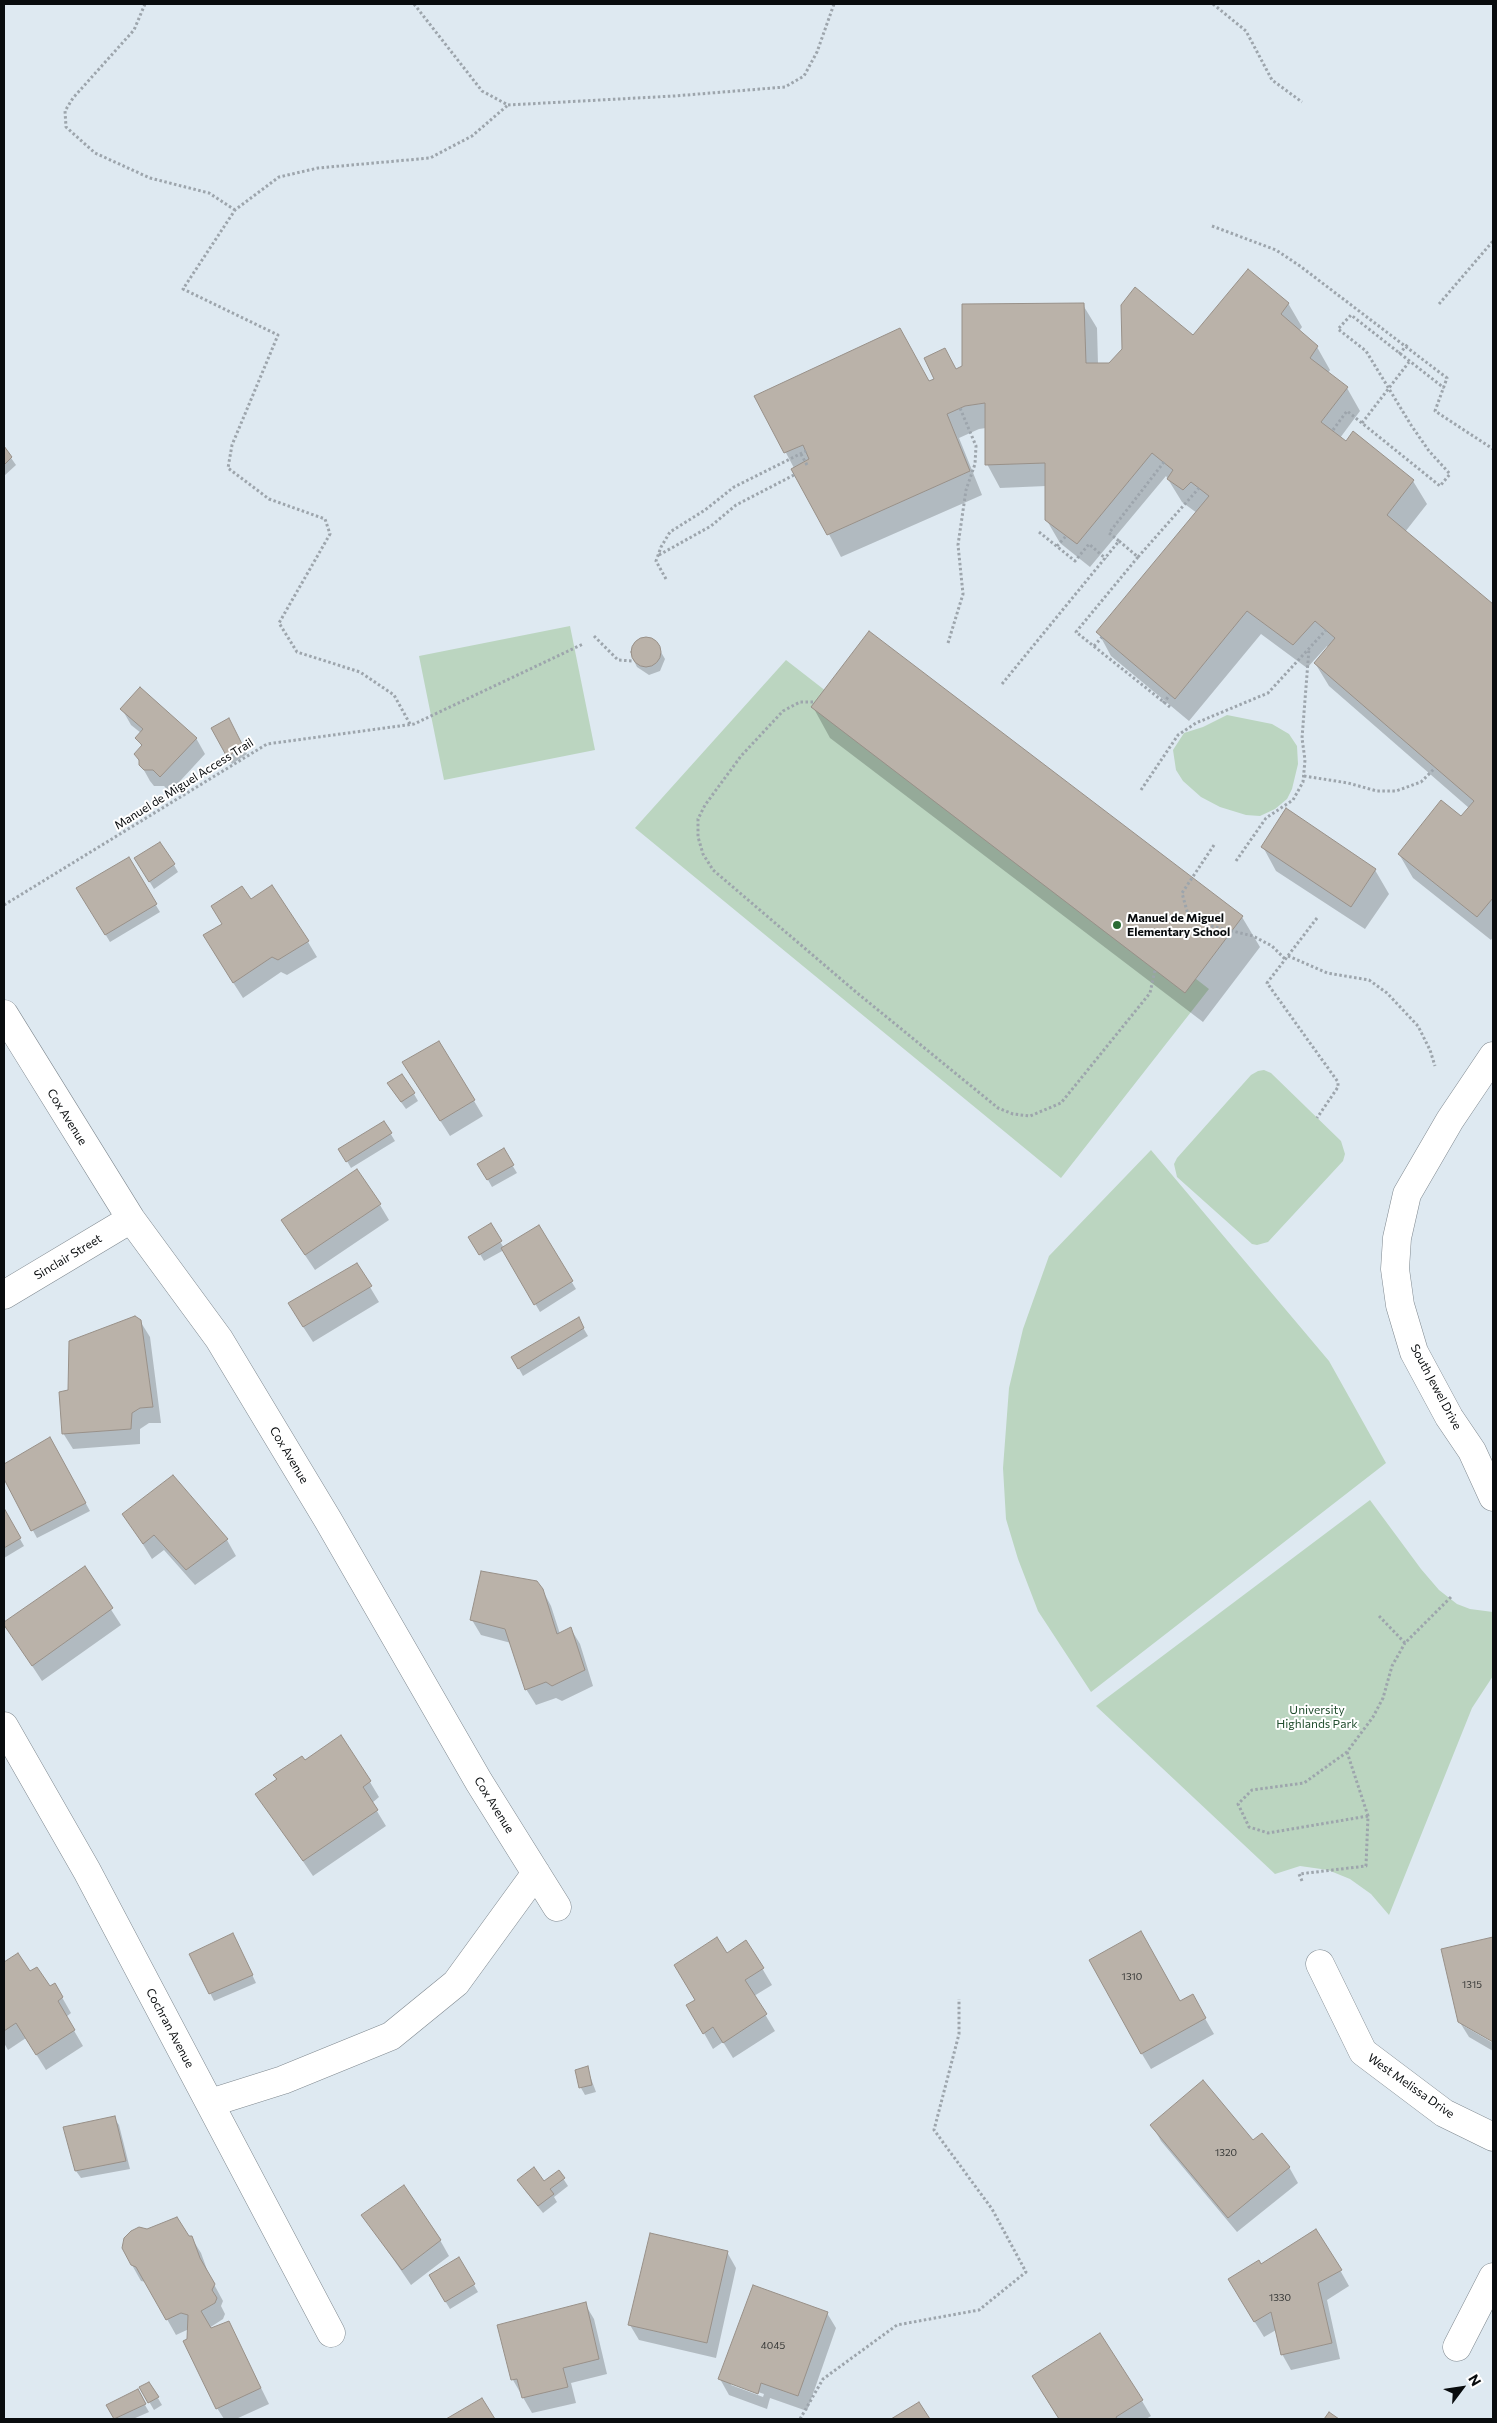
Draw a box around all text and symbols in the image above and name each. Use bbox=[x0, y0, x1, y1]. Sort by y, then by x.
street label: Manuel de Miguel Access Trail bbox=[112, 735, 256, 833]
place label: Manuel de Miguel Elementary School bbox=[1127, 911, 1230, 939]
marker: Manuel de Miguel Elementary School bbox=[1111, 919, 1123, 931]
street label: Cox Avenue bbox=[44, 1086, 90, 1148]
street label: Sinclair Street bbox=[32, 1231, 104, 1283]
street label: South Jewel Drive bbox=[1407, 1342, 1465, 1432]
street label: Cox Avenue bbox=[266, 1424, 312, 1486]
park label: University Highlands Park bbox=[1276, 1703, 1358, 1731]
street label: Cox Avenue bbox=[471, 1774, 517, 1836]
house number: 1310 bbox=[1122, 1971, 1142, 1983]
house number: 1315 bbox=[1462, 1979, 1482, 1991]
street label: Cochran Avenue bbox=[143, 1986, 197, 2070]
street label: West Melissa Drive bbox=[1365, 2051, 1457, 2121]
house number: 1320 bbox=[1215, 2147, 1237, 2159]
house number: 1330 bbox=[1269, 2292, 1291, 2304]
house number: 4045 bbox=[761, 2340, 785, 2352]
north arrow bbox=[1437, 2363, 1487, 2413]
text: N bbox=[1465, 2371, 1485, 2389]

